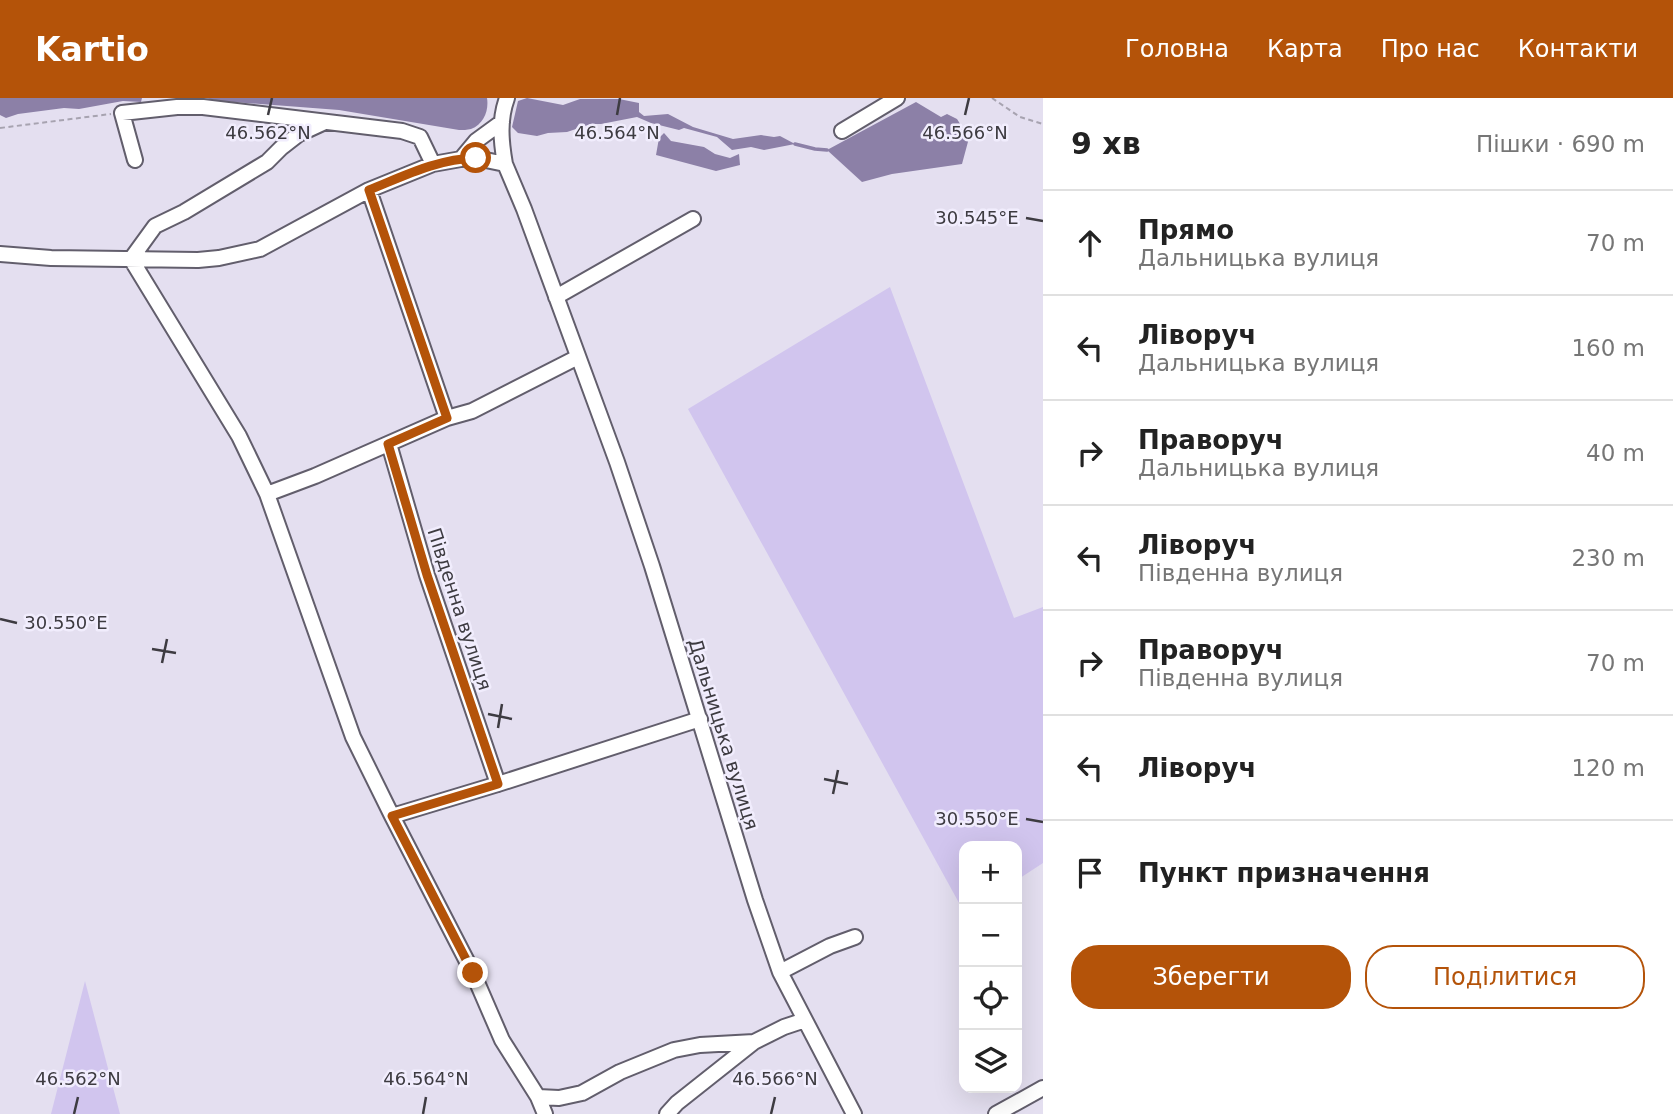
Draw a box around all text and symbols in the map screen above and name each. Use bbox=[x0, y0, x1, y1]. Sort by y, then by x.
text: Kartio bbox=[35, 30, 149, 69]
text: Головна bbox=[1125, 35, 1229, 63]
text: Карта bbox=[1267, 35, 1343, 63]
text: Про нас bbox=[1381, 35, 1480, 63]
text: Контакти bbox=[1518, 35, 1638, 63]
text: 46.562°N bbox=[225, 122, 311, 143]
text: 46.564°N bbox=[574, 122, 660, 143]
text: 46.566°N bbox=[922, 122, 1008, 143]
text: 9 хв bbox=[1071, 126, 1141, 161]
text: Пішки · 690 m bbox=[1476, 131, 1645, 157]
route start bbox=[460, 142, 491, 173]
text: 30.545°E bbox=[935, 207, 1019, 228]
text: Прямо bbox=[1138, 215, 1234, 245]
icon: ahead bbox=[1071, 224, 1109, 262]
text: 70 m bbox=[1586, 230, 1645, 256]
text: Дальницька вулиця bbox=[1138, 245, 1379, 271]
text: Ліворуч bbox=[1138, 320, 1256, 350]
icon: left bbox=[1071, 329, 1109, 367]
text: 160 m bbox=[1571, 335, 1645, 361]
text: Дальницька вулиця bbox=[1138, 350, 1379, 376]
text: Праворуч bbox=[1138, 425, 1284, 455]
icon: right bbox=[1071, 434, 1109, 472]
text: 40 m bbox=[1586, 440, 1645, 466]
text: Дальницька вулиця bbox=[1138, 455, 1379, 481]
street label: Південна вулиця bbox=[423, 525, 497, 693]
text: Ліворуч bbox=[1138, 530, 1256, 560]
icon: left bbox=[1071, 539, 1109, 577]
text: 230 m bbox=[1571, 545, 1645, 571]
text: Південна вулиця bbox=[1138, 560, 1343, 586]
text: 30.550°E bbox=[24, 612, 108, 633]
text: Праворуч bbox=[1138, 635, 1284, 665]
street label: Дальницька вулиця bbox=[684, 636, 764, 832]
icon: right bbox=[1071, 644, 1109, 682]
text: 70 m bbox=[1586, 650, 1645, 676]
text: Південна вулиця bbox=[1138, 665, 1343, 691]
icon: left bbox=[1071, 749, 1109, 787]
text: Ліворуч bbox=[1138, 753, 1256, 783]
text: 120 m bbox=[1571, 755, 1645, 781]
text: 30.550°E bbox=[935, 808, 1019, 829]
map controls bbox=[959, 841, 1022, 1093]
button: + bbox=[959, 841, 1022, 904]
icon: arrive bbox=[1071, 854, 1109, 892]
text: Пункт призначення bbox=[1138, 858, 1430, 888]
button: − bbox=[959, 904, 1022, 967]
button: Зберегти bbox=[1071, 945, 1351, 1009]
button: Поділитися bbox=[1365, 945, 1645, 1009]
route end bbox=[457, 957, 488, 988]
button: locate bbox=[959, 967, 1022, 1030]
button: layers bbox=[959, 1030, 1022, 1093]
text: 46.562°N bbox=[35, 1068, 121, 1089]
text: 46.564°N bbox=[383, 1068, 469, 1089]
text: 46.566°N bbox=[732, 1068, 818, 1089]

